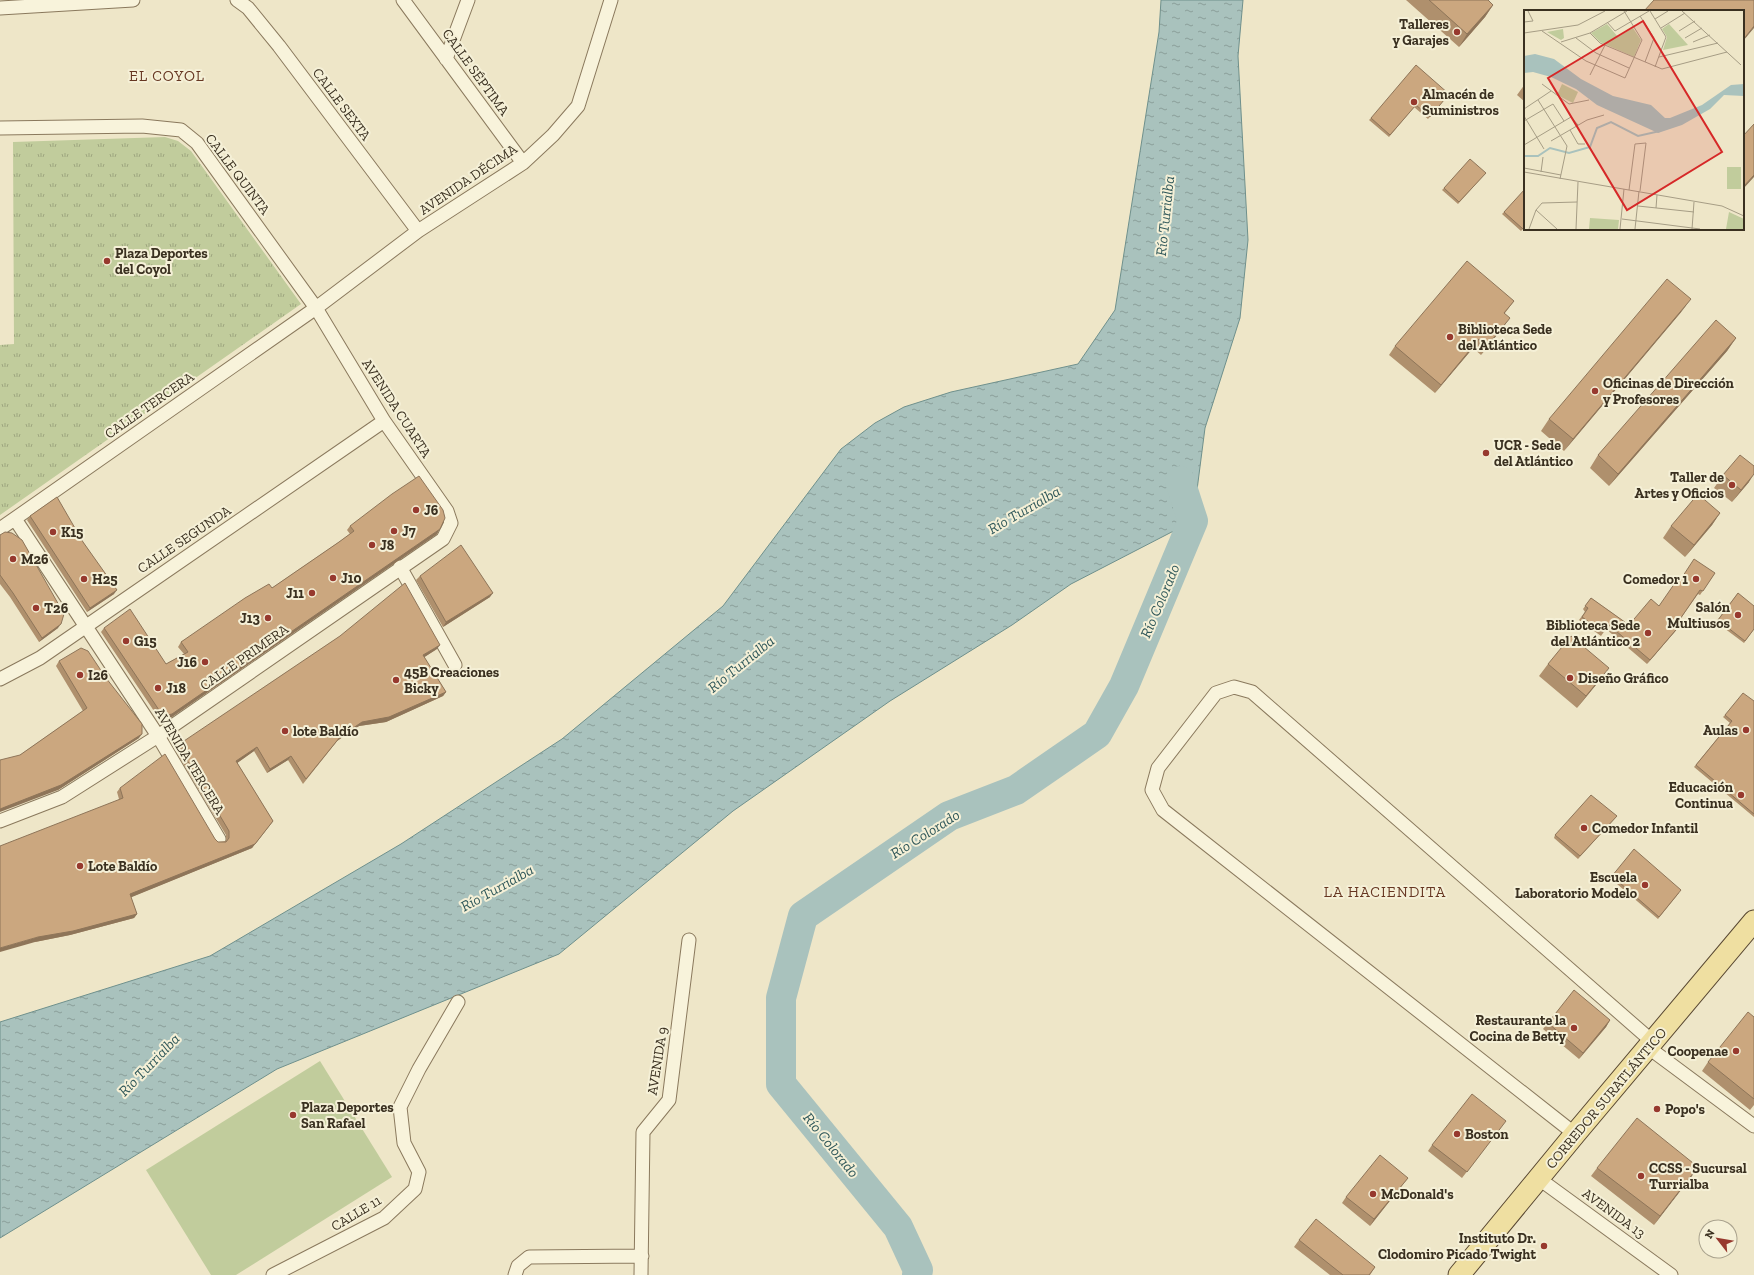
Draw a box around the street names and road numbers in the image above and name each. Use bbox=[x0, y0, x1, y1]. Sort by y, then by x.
street label: CALLE SÉPTIMA bbox=[438, 26, 513, 120]
street label: CALLE SEXTA bbox=[309, 65, 375, 145]
street label: CALLE QUINTA bbox=[202, 131, 274, 219]
street label: AVENIDA DÉCIMA bbox=[416, 140, 521, 218]
street label: AVENIDA CUARTA bbox=[358, 356, 435, 462]
street label: CALLE TERCERA bbox=[101, 368, 198, 442]
street label: CALLE SEGUNDA bbox=[134, 501, 235, 577]
street label: CALLE PRIMERA bbox=[197, 620, 293, 694]
street label: AVENIDA TERCERA bbox=[151, 705, 229, 819]
street label: CORREDOR SURATLÁNTICO bbox=[1542, 1024, 1670, 1172]
street label: AVENIDA 9 bbox=[644, 1026, 671, 1096]
street label: AVENIDA 13 bbox=[1579, 1185, 1649, 1242]
street label: CALLE 11 bbox=[328, 1192, 385, 1235]

